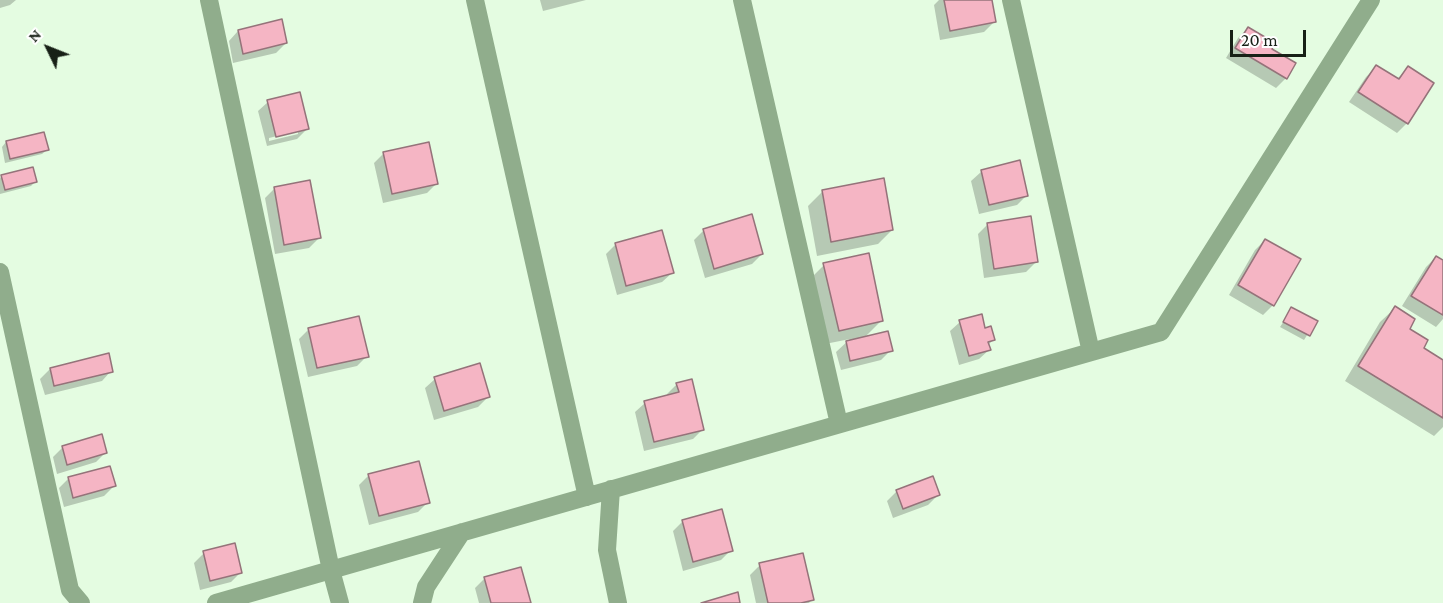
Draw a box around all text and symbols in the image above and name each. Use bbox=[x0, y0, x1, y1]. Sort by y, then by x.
north arrow bbox=[18, 18, 78, 78]
scale bar bbox=[1233, 18, 1310, 56]
text: N bbox=[25, 26, 44, 45]
text: 20 m bbox=[1241, 30, 1278, 50]

